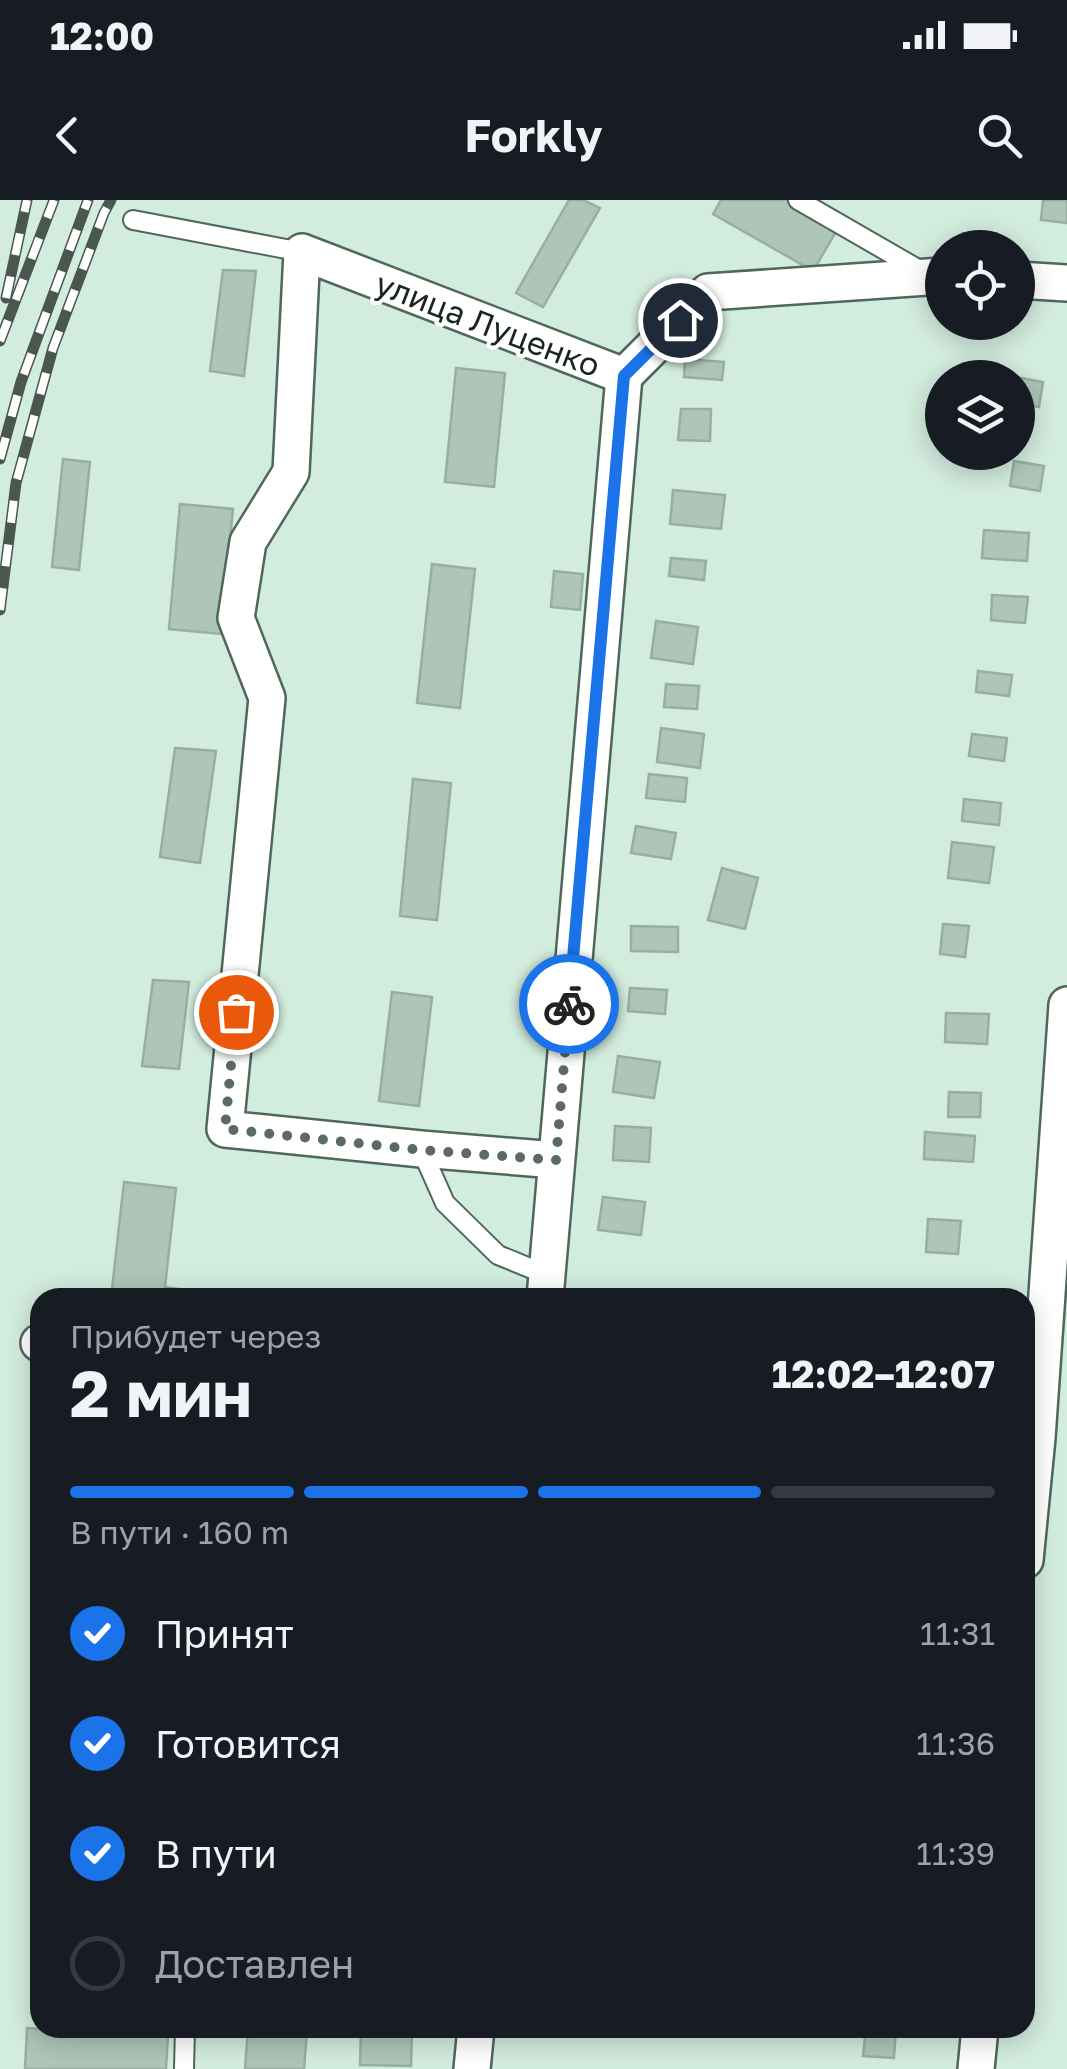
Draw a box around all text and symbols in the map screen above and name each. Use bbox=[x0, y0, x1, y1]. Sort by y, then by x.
text: 12:00 bbox=[50, 13, 154, 58]
icon: back bbox=[40, 108, 95, 163]
text: Forkly bbox=[464, 108, 603, 162]
icon: search bbox=[972, 108, 1027, 163]
map controls bbox=[925, 230, 1035, 470]
button: locate bbox=[925, 230, 1035, 340]
street label: улица Луценко bbox=[370, 264, 606, 384]
pin bbox=[638, 278, 723, 363]
icon: home bbox=[653, 293, 708, 348]
button: layers bbox=[925, 360, 1035, 470]
courier bbox=[519, 954, 619, 1054]
pin bbox=[194, 970, 279, 1055]
icon: bike bbox=[542, 977, 597, 1032]
icon: bag bbox=[209, 985, 264, 1040]
text: Прибудет через bbox=[70, 1317, 321, 1355]
text: 12:02–12:07 bbox=[772, 1351, 995, 1396]
text: 2 мин bbox=[70, 1353, 252, 1431]
text: В пути · 160 m bbox=[70, 1513, 289, 1551]
icon: check bbox=[70, 1606, 125, 1661]
text: Принят bbox=[155, 1611, 294, 1656]
text: 11:31 bbox=[920, 1614, 995, 1652]
icon: check bbox=[70, 1716, 125, 1771]
text: Готовится bbox=[155, 1721, 341, 1766]
text: 11:36 bbox=[916, 1724, 995, 1762]
icon: check bbox=[70, 1826, 125, 1881]
text: В пути bbox=[155, 1831, 277, 1876]
text: 11:39 bbox=[916, 1834, 995, 1872]
text: Доставлен bbox=[155, 1941, 354, 1986]

